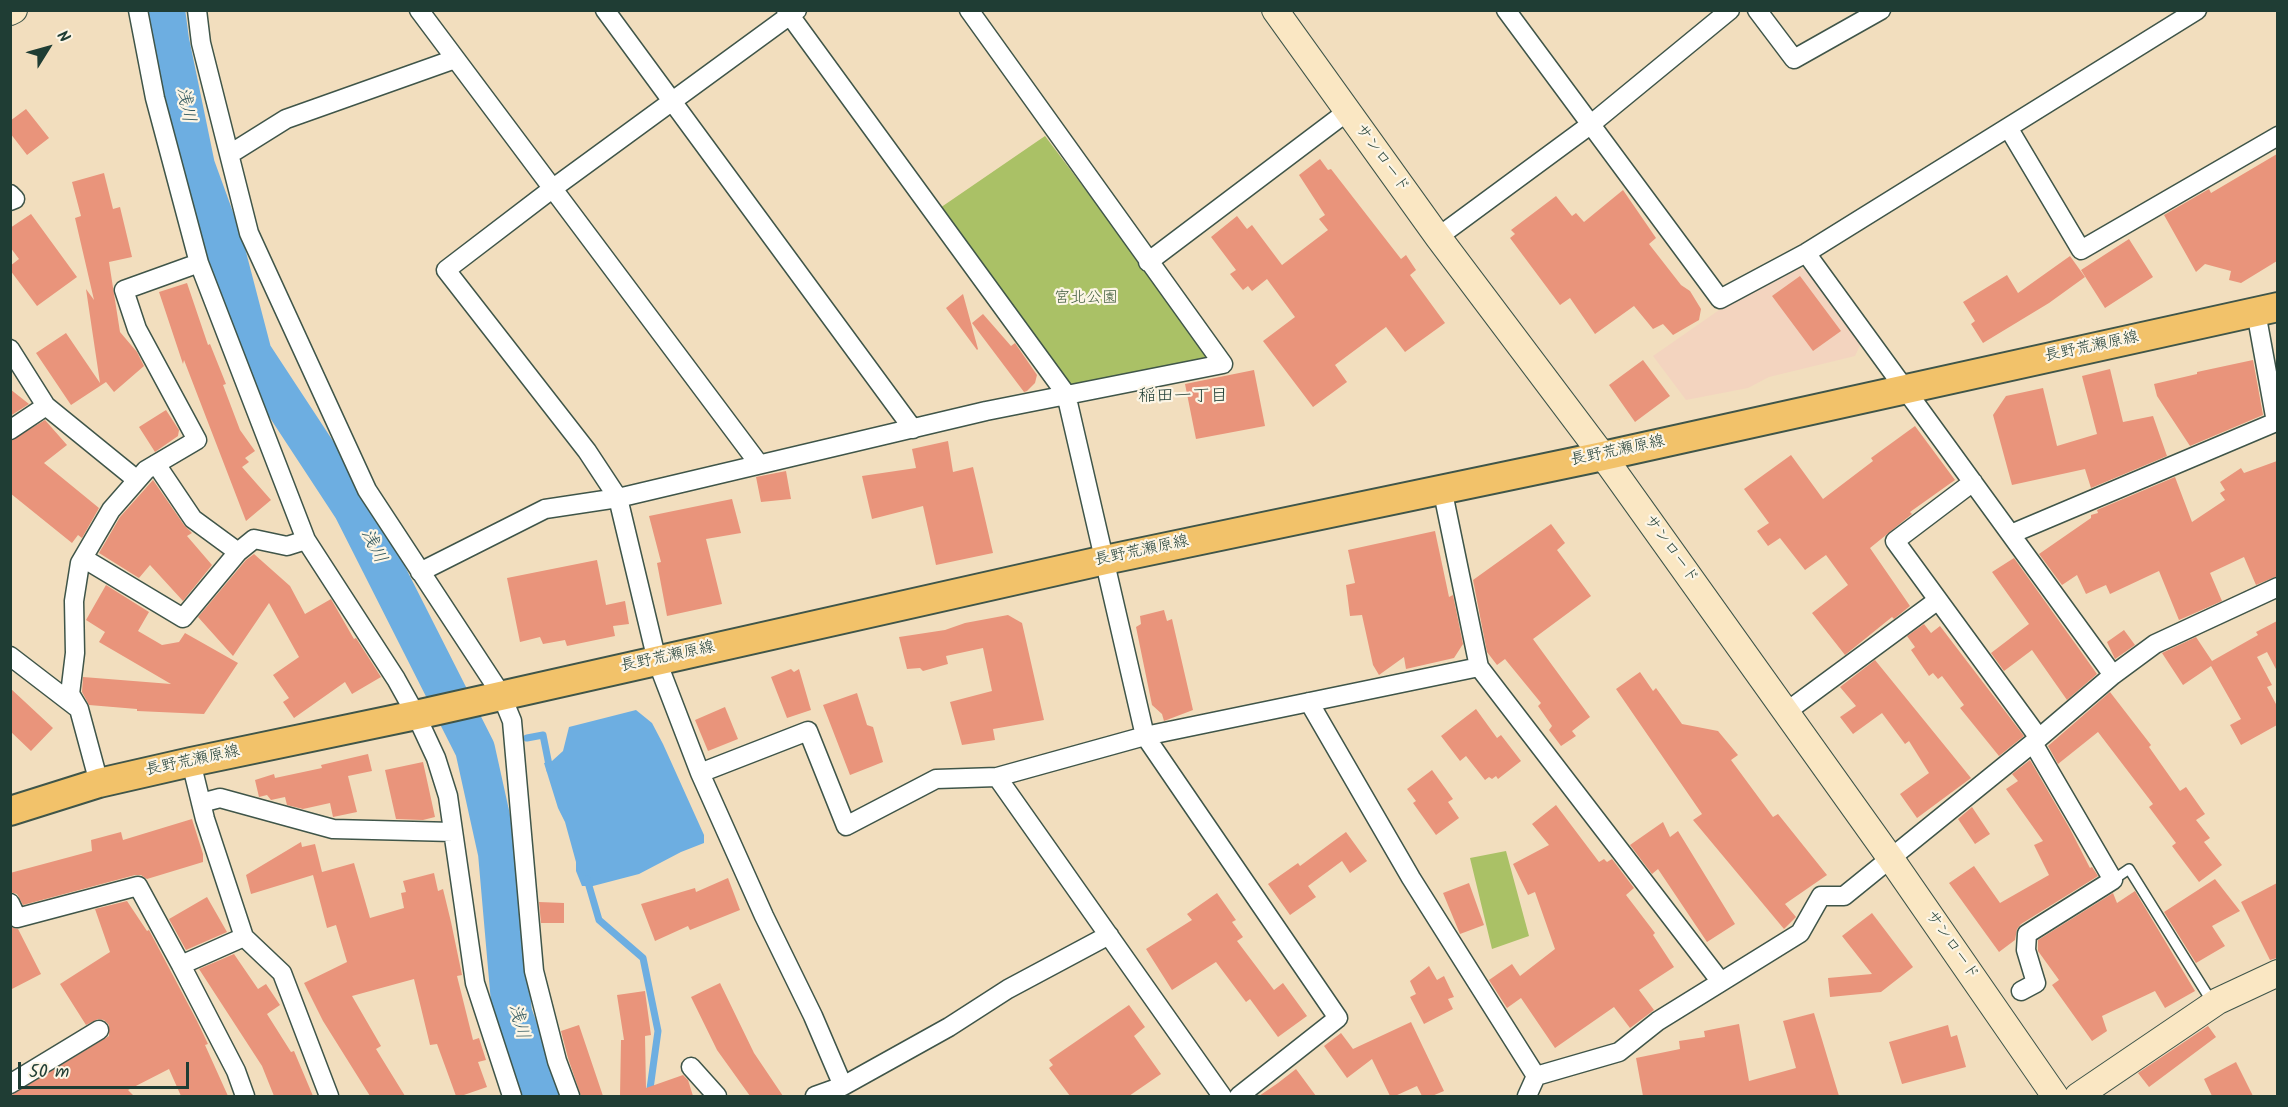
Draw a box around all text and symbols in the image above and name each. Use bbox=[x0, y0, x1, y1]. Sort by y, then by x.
north arrow bbox=[18, 18, 78, 78]
text: N bbox=[50, 25, 76, 48]
water label: 浅川 bbox=[170, 85, 198, 125]
street label: サンロード bbox=[1350, 121, 1412, 197]
park label: 宮北公園 bbox=[1054, 289, 1118, 309]
street label: 長野荒瀬原線 bbox=[2043, 329, 2141, 367]
district label: 稲田一丁目 bbox=[1138, 387, 1228, 409]
street label: 長野荒瀬原線 bbox=[1569, 433, 1667, 471]
street label: サンロード bbox=[1639, 512, 1701, 588]
water label: 浅川 bbox=[354, 526, 390, 568]
street label: 長野荒瀬原線 bbox=[1093, 533, 1191, 571]
street label: 長野荒瀬原線 bbox=[619, 639, 717, 677]
street label: 長野荒瀬原線 bbox=[144, 743, 242, 781]
street label: サンロード bbox=[1920, 908, 1982, 984]
water label: 浅川 bbox=[502, 1002, 532, 1042]
scale bar bbox=[21, 1050, 192, 1088]
text: 50 m bbox=[29, 1058, 69, 1087]

